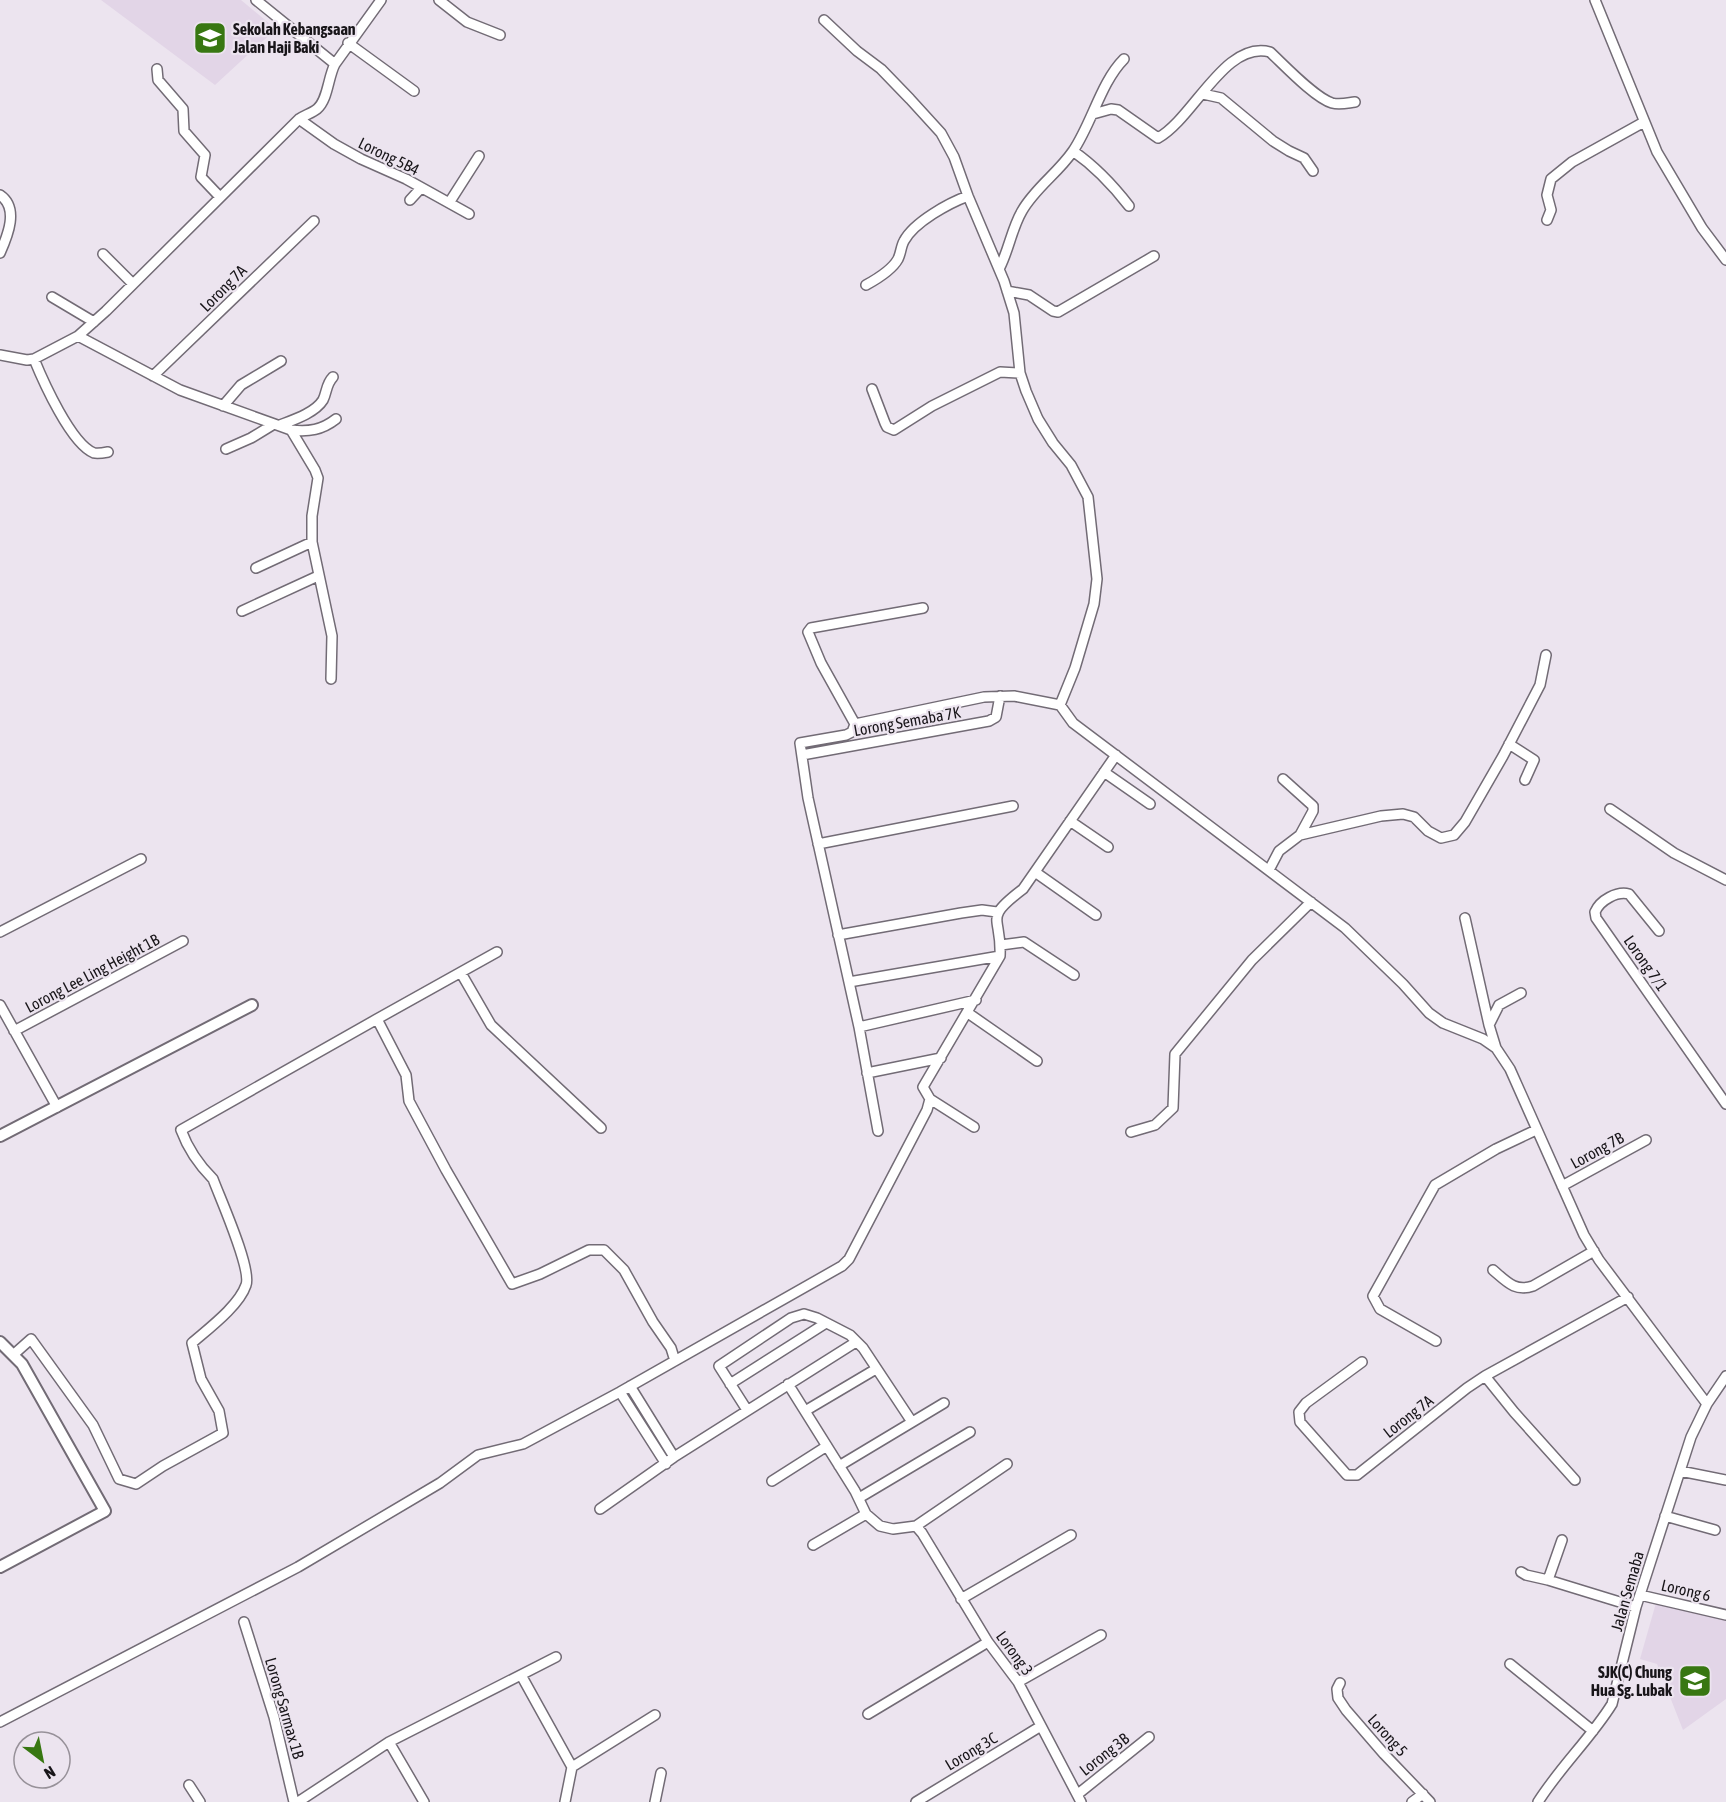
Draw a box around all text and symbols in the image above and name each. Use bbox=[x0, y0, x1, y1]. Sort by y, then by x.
school or university icon: Sekolah Kebangsaan Jalan Haji Baki bbox=[192, 20, 228, 56]
place label: Sekolah Kebangsaan Jalan Haji Baki bbox=[232, 20, 356, 56]
street label: Lorong 5B4 bbox=[355, 134, 422, 179]
street label: Lorong 7A bbox=[196, 261, 251, 316]
street label: Lorong Semaba 7K bbox=[852, 703, 962, 740]
street label: Lorong Lee Ling Height 1B bbox=[22, 930, 163, 1017]
street label: Lorong 7/1 bbox=[1620, 932, 1672, 995]
street label: Lorong 7B bbox=[1567, 1128, 1628, 1173]
street label: Lorong 7A bbox=[1380, 1391, 1437, 1442]
street label: Jalan Semaba bbox=[1607, 1549, 1647, 1633]
street label: Lorong 6 bbox=[1659, 1576, 1713, 1605]
street label: Lorong 3 bbox=[992, 1627, 1037, 1679]
street label: Lorong Sarmax 1B bbox=[261, 1655, 308, 1761]
place label: SJK(C) Chung Hua Sg. Lubak bbox=[1591, 1663, 1673, 1699]
school or university icon: SJK(C) Chung Hua Sg. Lubak bbox=[1677, 1663, 1713, 1699]
street label: Lorong 5 bbox=[1364, 1710, 1412, 1760]
street label: Lorong 3C bbox=[942, 1728, 1001, 1774]
street label: Lorong 3B bbox=[1076, 1729, 1133, 1780]
north arrow bbox=[12, 1730, 72, 1790]
text: N bbox=[41, 1763, 59, 1783]

